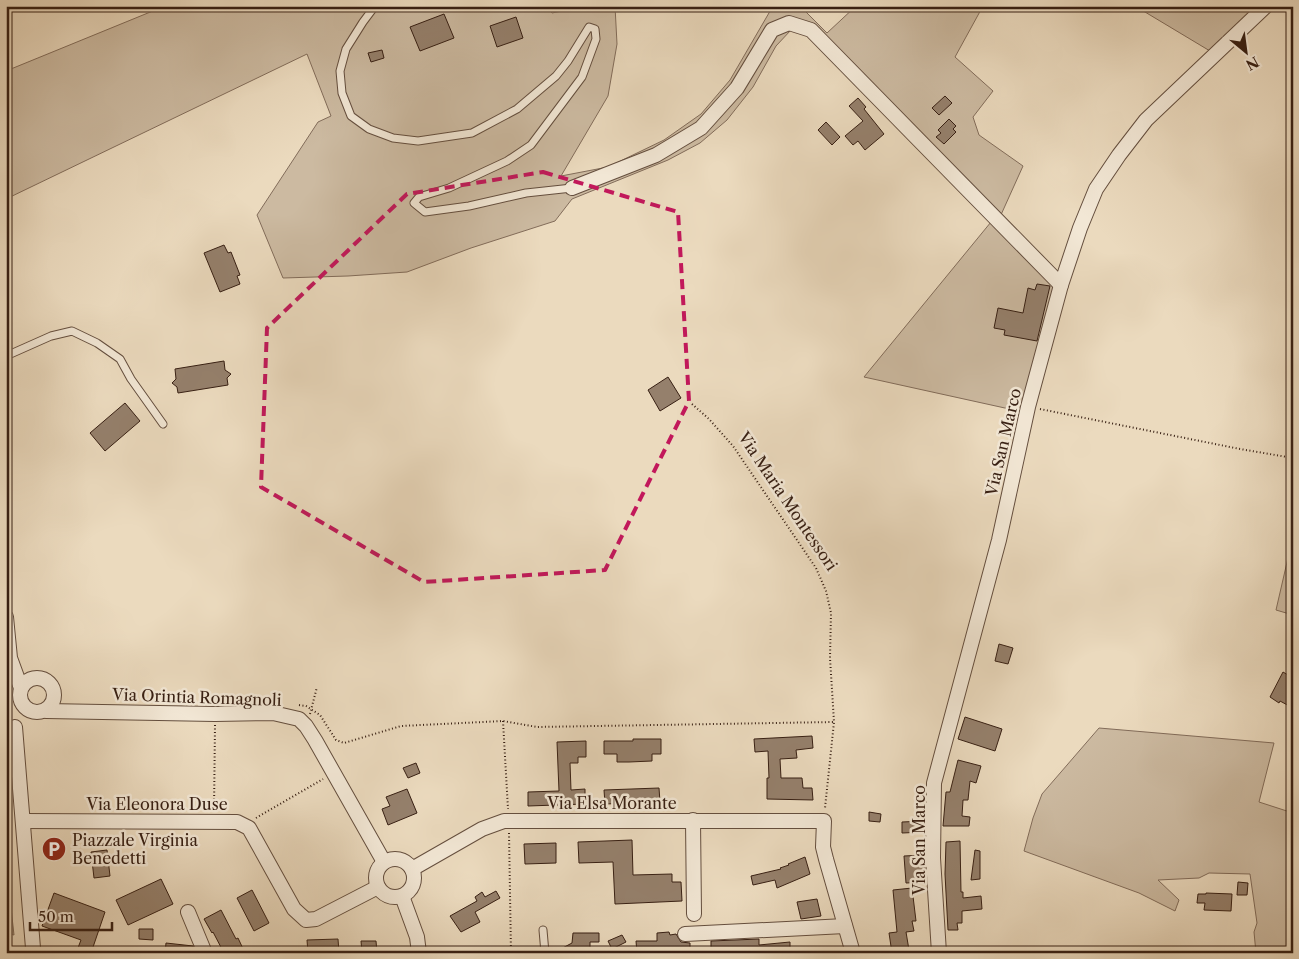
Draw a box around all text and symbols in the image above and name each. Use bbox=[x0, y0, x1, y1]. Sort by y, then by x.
north arrow bbox=[1222, 28, 1272, 78]
text: N bbox=[1243, 53, 1262, 74]
street label: Via San Marco bbox=[981, 386, 1025, 499]
street label: Via Maria Montessori bbox=[734, 427, 842, 574]
street label: Via Orintia Romagnoli bbox=[111, 684, 282, 710]
street label: Via San Marco bbox=[909, 785, 929, 896]
street label: Via Elsa Morante bbox=[546, 793, 677, 813]
street label: Via Eleonora Duse bbox=[85, 794, 228, 814]
place label: Piazzale Virginia Benedetti bbox=[72, 830, 198, 868]
parking icon: Piazzale Virginia Benedetti bbox=[41, 836, 67, 862]
scale bar bbox=[30, 899, 112, 931]
text: 50 m bbox=[38, 907, 74, 926]

